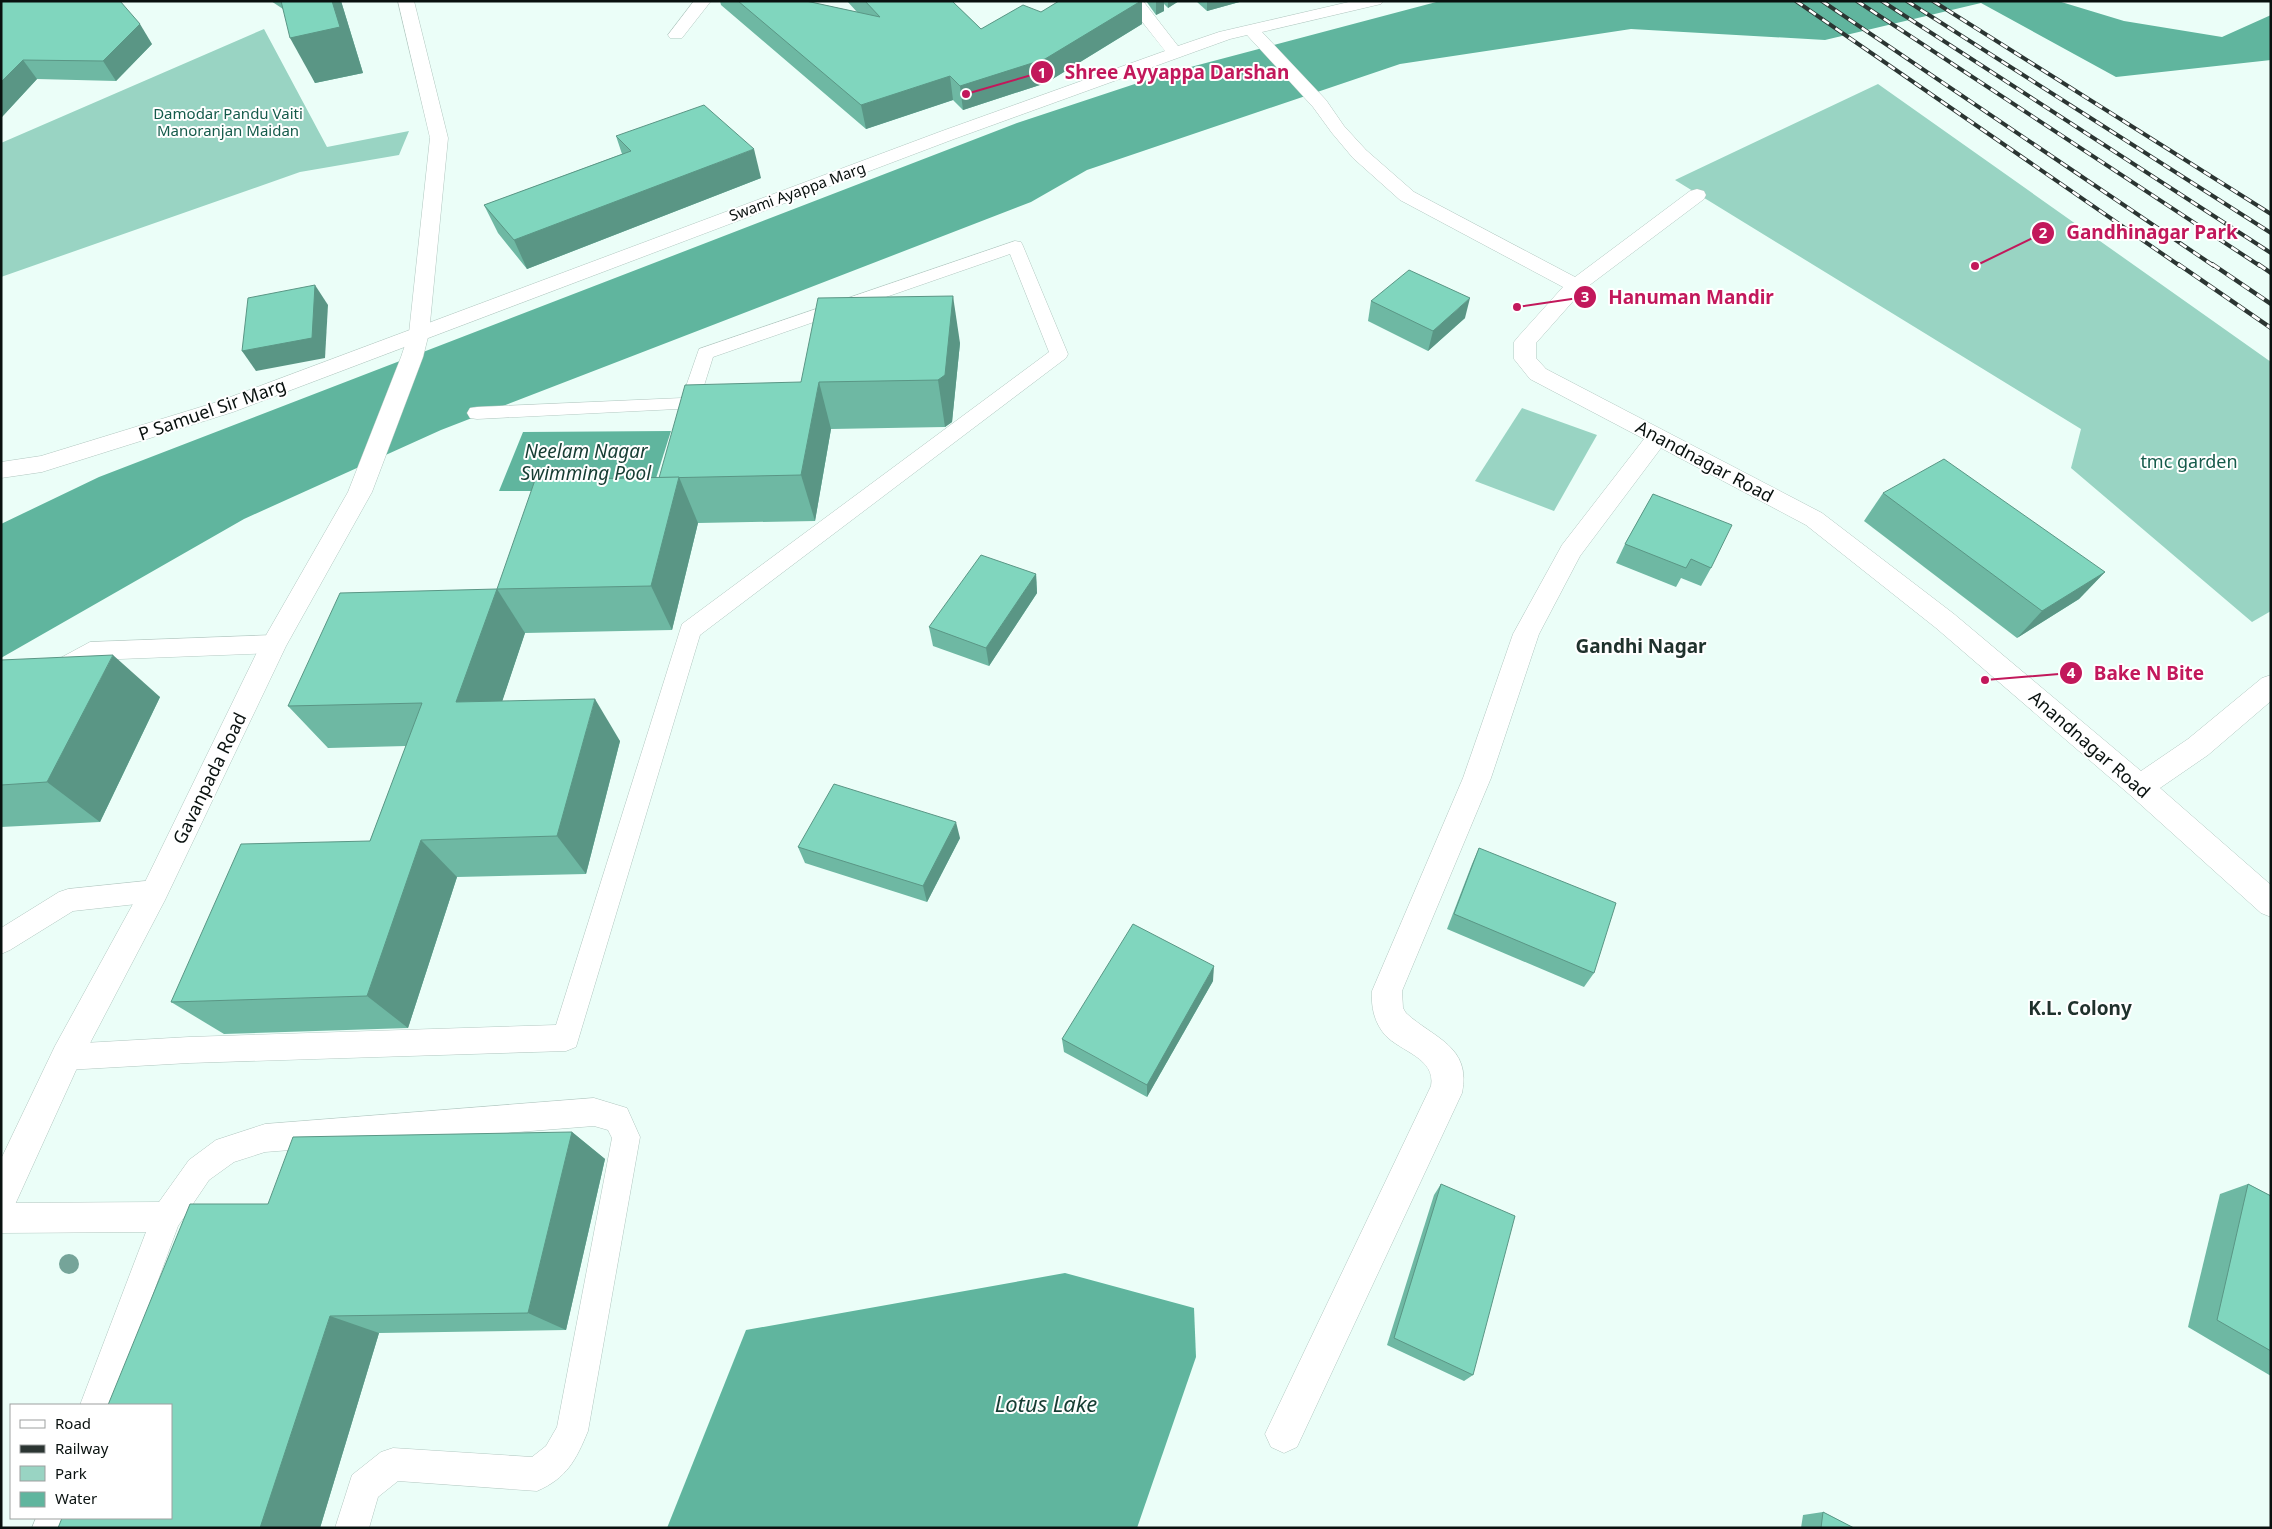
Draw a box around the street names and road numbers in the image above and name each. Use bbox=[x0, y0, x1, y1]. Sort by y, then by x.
street label: Swami Ayappa Marg bbox=[726, 157, 868, 225]
street label: P Samuel Sir Marg bbox=[135, 373, 289, 445]
street label: Anandnagar Road bbox=[1632, 415, 1778, 507]
street label: Anandnagar Road bbox=[2025, 685, 2155, 803]
street label: Gavanpada Road bbox=[167, 708, 251, 848]

